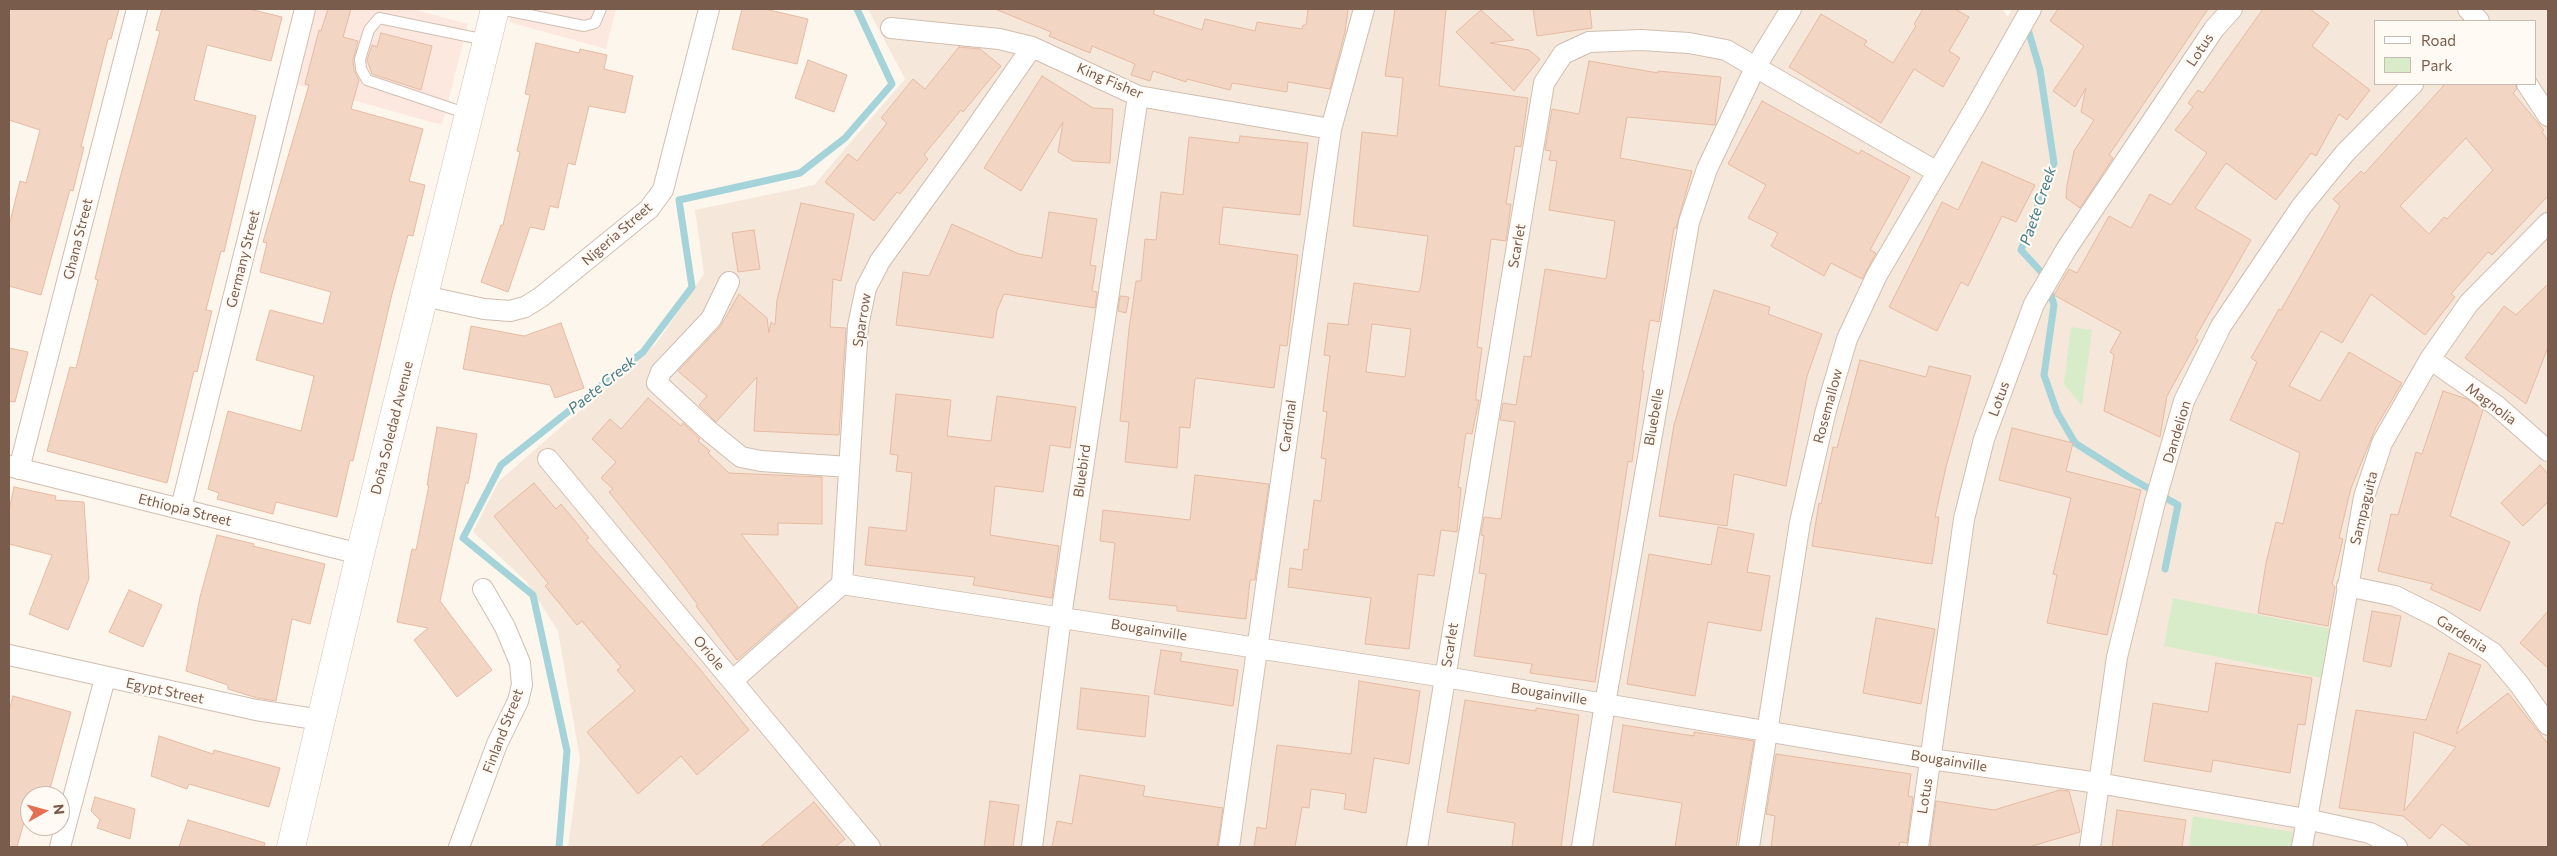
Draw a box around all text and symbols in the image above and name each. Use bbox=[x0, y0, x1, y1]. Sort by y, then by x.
legend bbox=[2374, 20, 2537, 85]
street label: Lotus bbox=[2183, 30, 2217, 70]
text: Road bbox=[2421, 31, 2456, 49]
text: Park bbox=[2421, 56, 2452, 74]
street label: King Fisher bbox=[1074, 60, 1146, 102]
water label: Paete Creek bbox=[2016, 164, 2060, 248]
street label: Ghana Street bbox=[60, 197, 96, 281]
street label: Nigeria Street bbox=[578, 199, 656, 269]
street label: Germany Street bbox=[223, 208, 263, 310]
street label: Scarlet bbox=[1505, 223, 1529, 269]
street label: Sparrow bbox=[849, 292, 875, 348]
water label: Paete Creek bbox=[565, 352, 639, 418]
street label: Doña Soledad Avenue bbox=[367, 359, 417, 497]
street label: Rosemallow bbox=[1810, 367, 1846, 445]
street label: Lotus bbox=[1985, 379, 2013, 419]
street label: Magnolia bbox=[2462, 380, 2520, 428]
street label: Bluebelle bbox=[1641, 387, 1667, 447]
street label: Cardinal bbox=[1276, 399, 1300, 453]
street label: Dandelion bbox=[2160, 399, 2194, 465]
street label: Bluebird bbox=[1070, 444, 1094, 498]
street label: Sampaguita bbox=[2347, 469, 2381, 547]
street label: Ethiopia Street bbox=[137, 490, 233, 530]
street label: Gardenia bbox=[2433, 612, 2491, 656]
street label: Bougainville bbox=[1110, 616, 1188, 644]
street label: Scarlet bbox=[1438, 622, 1462, 668]
street label: Oriole bbox=[690, 632, 728, 674]
street label: Egypt Street bbox=[124, 675, 206, 707]
street label: Bougainville bbox=[1510, 680, 1588, 708]
street label: Finland Street bbox=[479, 686, 527, 776]
street label: Bougainville bbox=[1910, 747, 1988, 775]
street label: Lotus bbox=[1914, 777, 1936, 815]
north arrow bbox=[20, 786, 70, 836]
text: N bbox=[50, 803, 68, 815]

